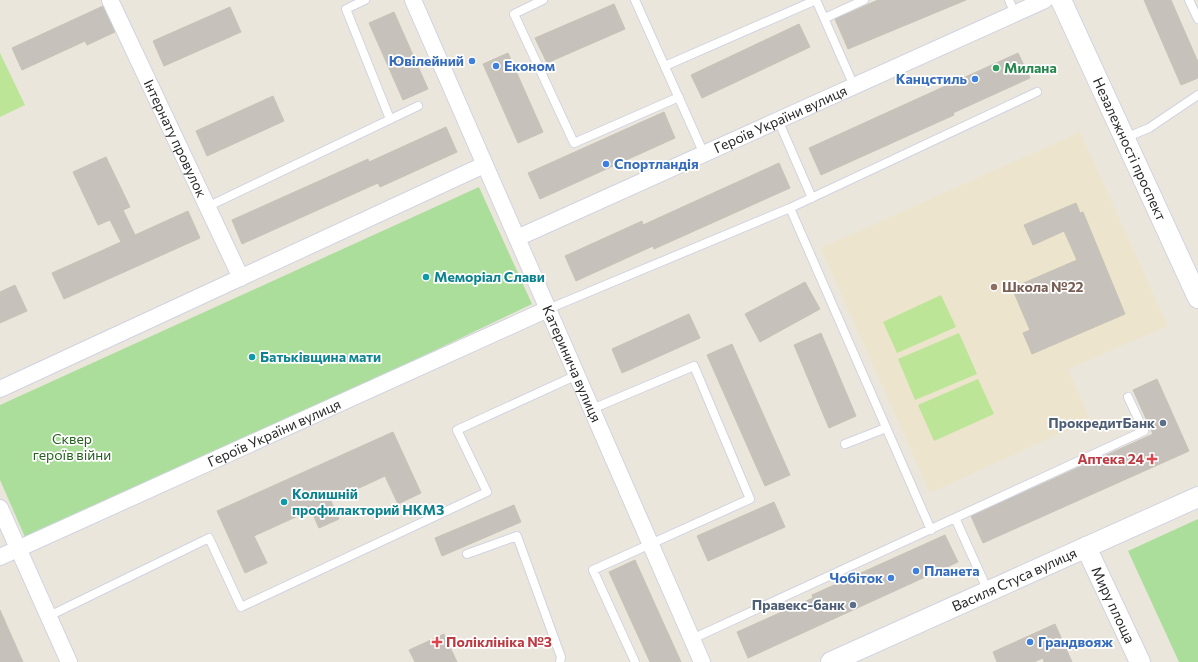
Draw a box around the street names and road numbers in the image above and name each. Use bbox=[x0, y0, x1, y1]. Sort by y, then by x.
street label: Незалежності проспект bbox=[1090, 75, 1170, 223]
street label: Інтернату провулок bbox=[141, 76, 211, 200]
street label: Героїв України вулиця bbox=[711, 81, 849, 156]
street label: Катеринича вулиця bbox=[539, 303, 605, 425]
street label: Героїв України вулиця bbox=[205, 395, 343, 470]
street label: Василя Стуса вулиця bbox=[949, 544, 1079, 615]
street label: Миру площа bbox=[1088, 564, 1139, 646]

